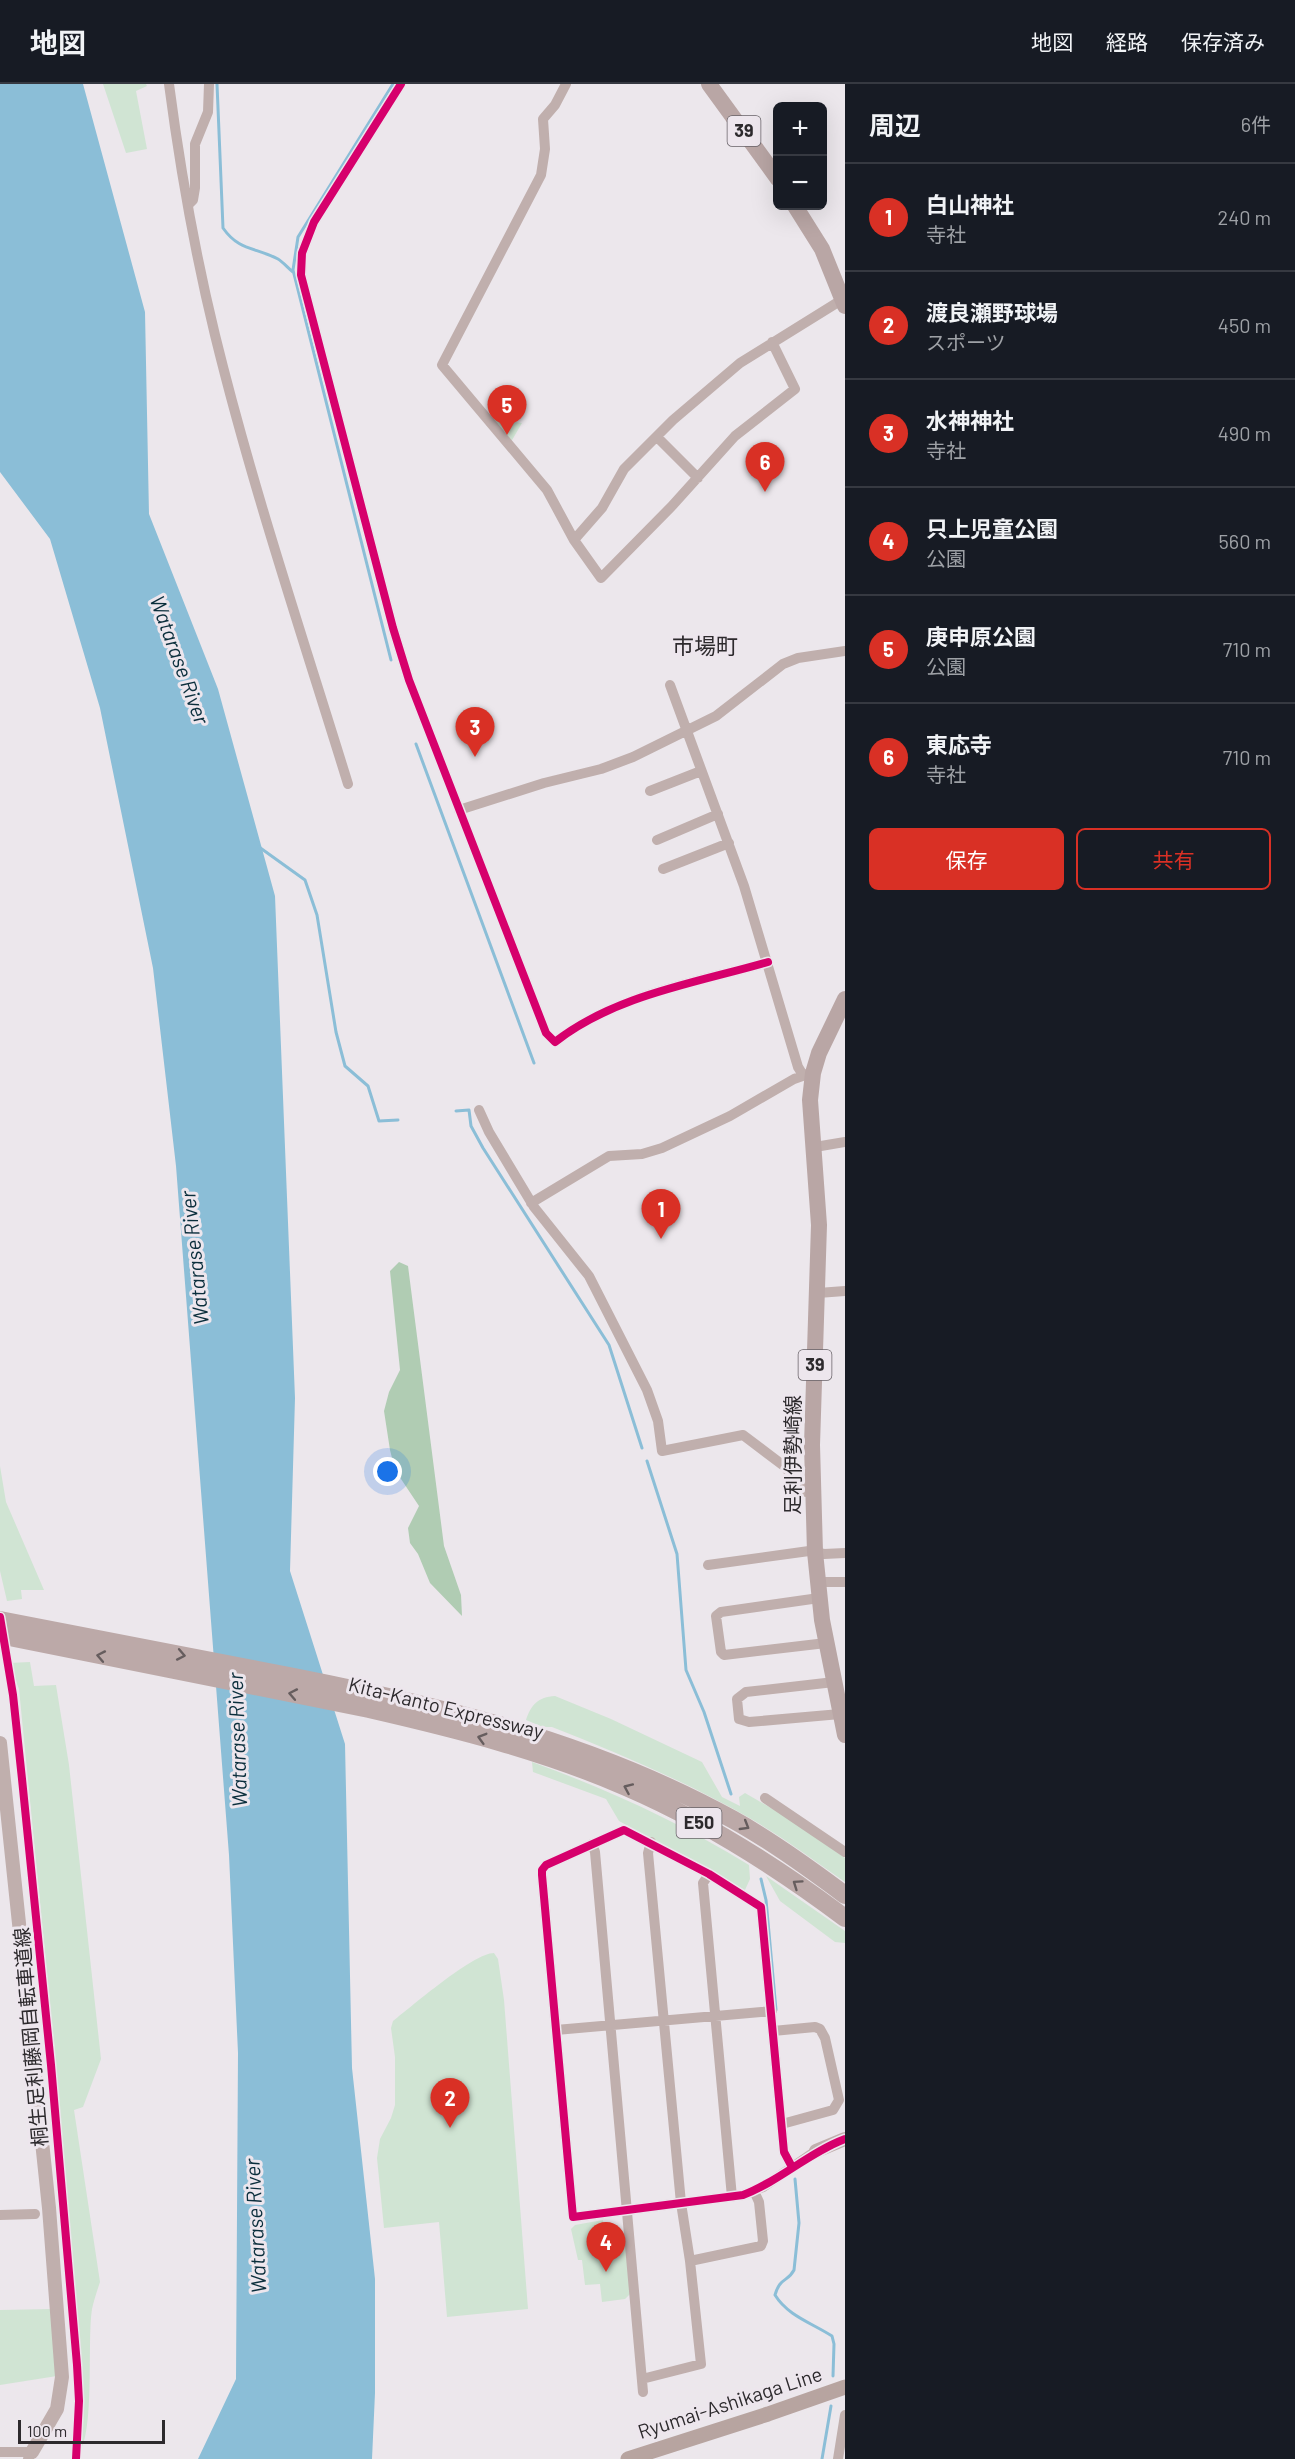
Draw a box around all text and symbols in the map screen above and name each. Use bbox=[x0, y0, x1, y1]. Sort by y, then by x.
text: 地図 bbox=[30, 25, 86, 59]
text: 地図 bbox=[1031, 29, 1073, 54]
text: 経路 bbox=[1106, 29, 1148, 54]
text: 保存済み bbox=[1181, 29, 1265, 54]
map controls bbox=[773, 102, 827, 210]
button: + bbox=[773, 102, 827, 156]
text: 周辺 bbox=[869, 109, 921, 140]
text: 6件 bbox=[1241, 112, 1271, 136]
road number: 39 bbox=[728, 116, 760, 146]
button: − bbox=[773, 156, 827, 210]
text: 白山神社 bbox=[926, 191, 1014, 217]
text: 1 bbox=[885, 205, 892, 229]
text: 240 m bbox=[1217, 205, 1271, 229]
text: 寺社 bbox=[926, 222, 966, 246]
text: 渡良瀬野球場 bbox=[926, 299, 1058, 325]
text: 2 bbox=[883, 313, 894, 337]
text: 450 m bbox=[1218, 313, 1271, 337]
text: スポーツ bbox=[926, 330, 1006, 354]
pin: 5 bbox=[488, 386, 526, 435]
text: 水神神社 bbox=[926, 407, 1014, 433]
text: 3 bbox=[883, 421, 894, 445]
text: 490 m bbox=[1218, 421, 1271, 445]
text: 寺社 bbox=[926, 438, 966, 462]
pin: 6 bbox=[746, 442, 784, 492]
text: 只上児童公園 bbox=[926, 515, 1058, 541]
text: 4 bbox=[882, 529, 895, 553]
text: 560 m bbox=[1219, 529, 1271, 553]
text: 公園 bbox=[926, 546, 966, 570]
water label: Watarase River bbox=[146, 592, 215, 728]
text: 庚申原公園 bbox=[926, 623, 1036, 649]
district label: 市場町 bbox=[672, 632, 738, 658]
text: 5 bbox=[883, 637, 894, 661]
text: 710 m bbox=[1223, 637, 1271, 661]
text: 公園 bbox=[926, 654, 966, 678]
pin: 3 bbox=[456, 708, 494, 757]
text: 東応寺 bbox=[926, 731, 992, 757]
text: 6 bbox=[883, 745, 894, 769]
text: 710 m bbox=[1223, 745, 1271, 769]
text: 寺社 bbox=[926, 762, 966, 786]
button: 保存 bbox=[869, 828, 1064, 890]
button: 共有 bbox=[1076, 828, 1271, 890]
water label: Watarase River bbox=[174, 1189, 213, 1327]
pin: 1 bbox=[642, 1190, 680, 1239]
road number: 39 bbox=[798, 1350, 832, 1380]
street label: 足利伊勢崎線 bbox=[780, 1395, 804, 1515]
your location bbox=[373, 1457, 402, 1486]
one-way arrow bbox=[176, 1648, 186, 1661]
one-way arrow bbox=[97, 1650, 107, 1663]
street label: Kita-Kanto Expressway bbox=[346, 1671, 546, 1743]
water label: Watarase River bbox=[222, 1672, 251, 1808]
one-way arrow bbox=[288, 1688, 298, 1701]
one-way arrow bbox=[478, 1733, 488, 1745]
one-way arrow bbox=[624, 1783, 635, 1795]
road number: E50 bbox=[676, 1808, 722, 1838]
one-way arrow bbox=[739, 1819, 749, 1830]
one-way arrow bbox=[793, 1880, 804, 1891]
street label: 桐生足利藤岡自転車道線 bbox=[8, 1926, 52, 2148]
pin: 2 bbox=[430, 2078, 470, 2128]
water label: Watarase River bbox=[238, 2158, 271, 2294]
pin: 4 bbox=[586, 2222, 626, 2272]
street label: Ryumai-Ashikaga Line bbox=[635, 2361, 825, 2443]
scale bar bbox=[18, 2417, 165, 2444]
text: 100 m bbox=[27, 2421, 67, 2440]

